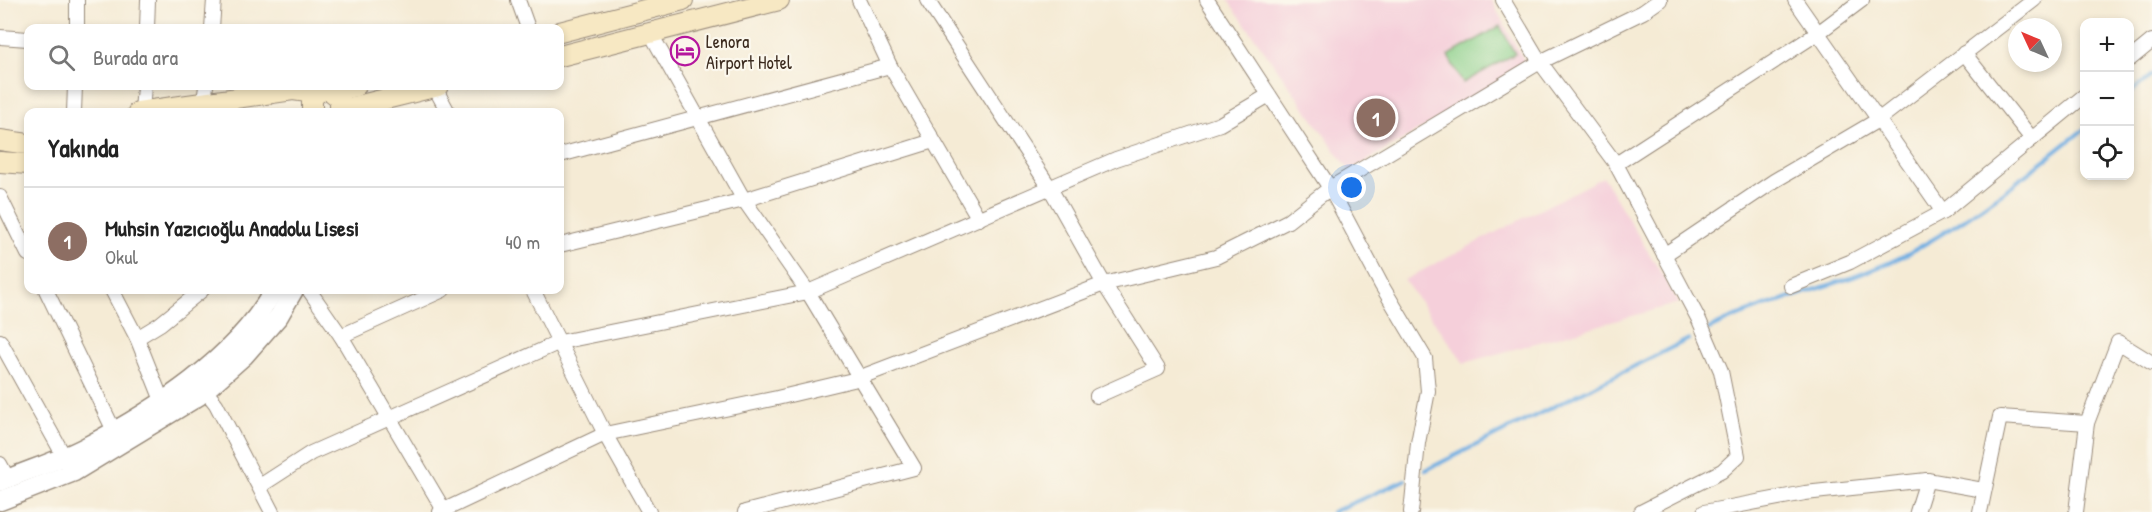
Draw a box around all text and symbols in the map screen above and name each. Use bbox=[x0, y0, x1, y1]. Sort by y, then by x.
north arrow bbox=[2008, 18, 2062, 72]
map controls bbox=[2080, 18, 2134, 180]
button: + bbox=[2080, 18, 2134, 72]
search box bbox=[24, 24, 564, 90]
place label: Lenora Airport Hotel bbox=[706, 29, 792, 75]
hotel icon: Lenora Airport Hotel bbox=[669, 35, 701, 67]
icon: search bbox=[45, 41, 78, 74]
text: Burada ara bbox=[93, 42, 178, 72]
button: − bbox=[2080, 72, 2134, 126]
pin: 1 bbox=[1356, 96, 1396, 140]
button: locate bbox=[2080, 126, 2134, 180]
text: Yakında bbox=[48, 130, 118, 165]
your location bbox=[1337, 173, 1366, 202]
text: Muhsin Yazıcıoğlu Anadolu Lisesi bbox=[105, 213, 359, 243]
text: 1 bbox=[64, 228, 71, 255]
text: 40 m bbox=[505, 228, 540, 255]
text: Okul bbox=[105, 243, 138, 270]

